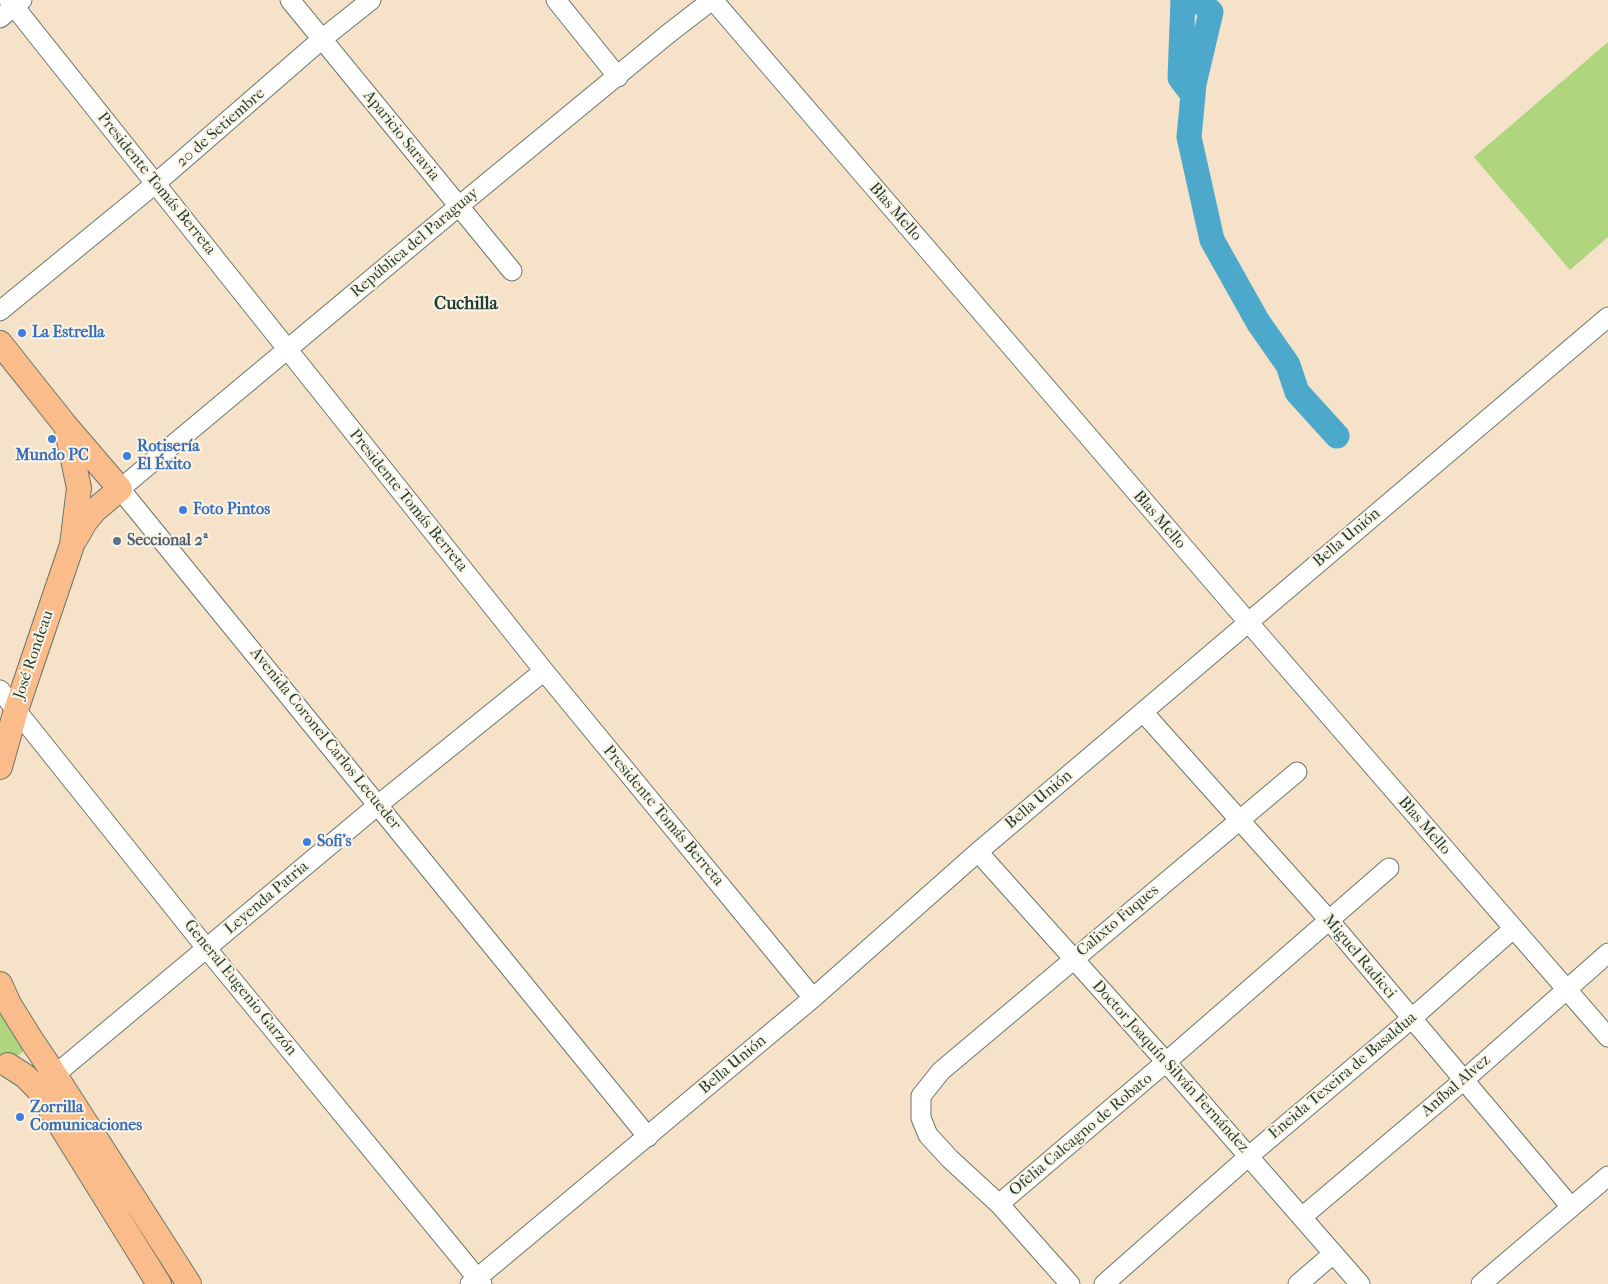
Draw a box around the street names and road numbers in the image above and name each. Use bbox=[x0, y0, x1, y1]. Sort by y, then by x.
street label: 20 de Setiembre bbox=[173, 84, 269, 172]
street label: Aparicio Saravia bbox=[359, 87, 443, 185]
street label: Presidente Tomás Berreta bbox=[93, 109, 219, 259]
street label: Blas Mello bbox=[865, 179, 925, 245]
street label: República del Paraguay bbox=[347, 184, 483, 302]
street label: Presidente Tomás Berreta bbox=[345, 426, 471, 576]
street label: Blas Mello bbox=[1129, 487, 1189, 553]
street label: Bella Unión bbox=[1310, 504, 1384, 572]
street label: José Rondeau bbox=[10, 608, 58, 702]
street label: Avenida Coronel Carlos Lecueder bbox=[245, 644, 405, 834]
street label: Presidente Tomás Berreta bbox=[598, 742, 728, 890]
street label: Bella Unión bbox=[1002, 766, 1076, 834]
street label: Blas Mello bbox=[1394, 793, 1454, 859]
street label: Leyenda Patria bbox=[221, 857, 313, 939]
street label: Calixto Fuques bbox=[1073, 881, 1163, 961]
street label: Miguel Radicci bbox=[1318, 911, 1400, 1003]
street label: General Eugenio Garzón bbox=[179, 916, 301, 1060]
street label: Doctor Joaquín Silván Fernández bbox=[1087, 977, 1253, 1157]
street label: Eneida Texeira de Basaldua bbox=[1265, 1008, 1421, 1144]
street label: Bella Unión bbox=[696, 1031, 770, 1099]
street label: Aníbal Alvez bbox=[1418, 1051, 1494, 1121]
street label: Ofelia Calcagno de Robato bbox=[1006, 1069, 1156, 1201]

